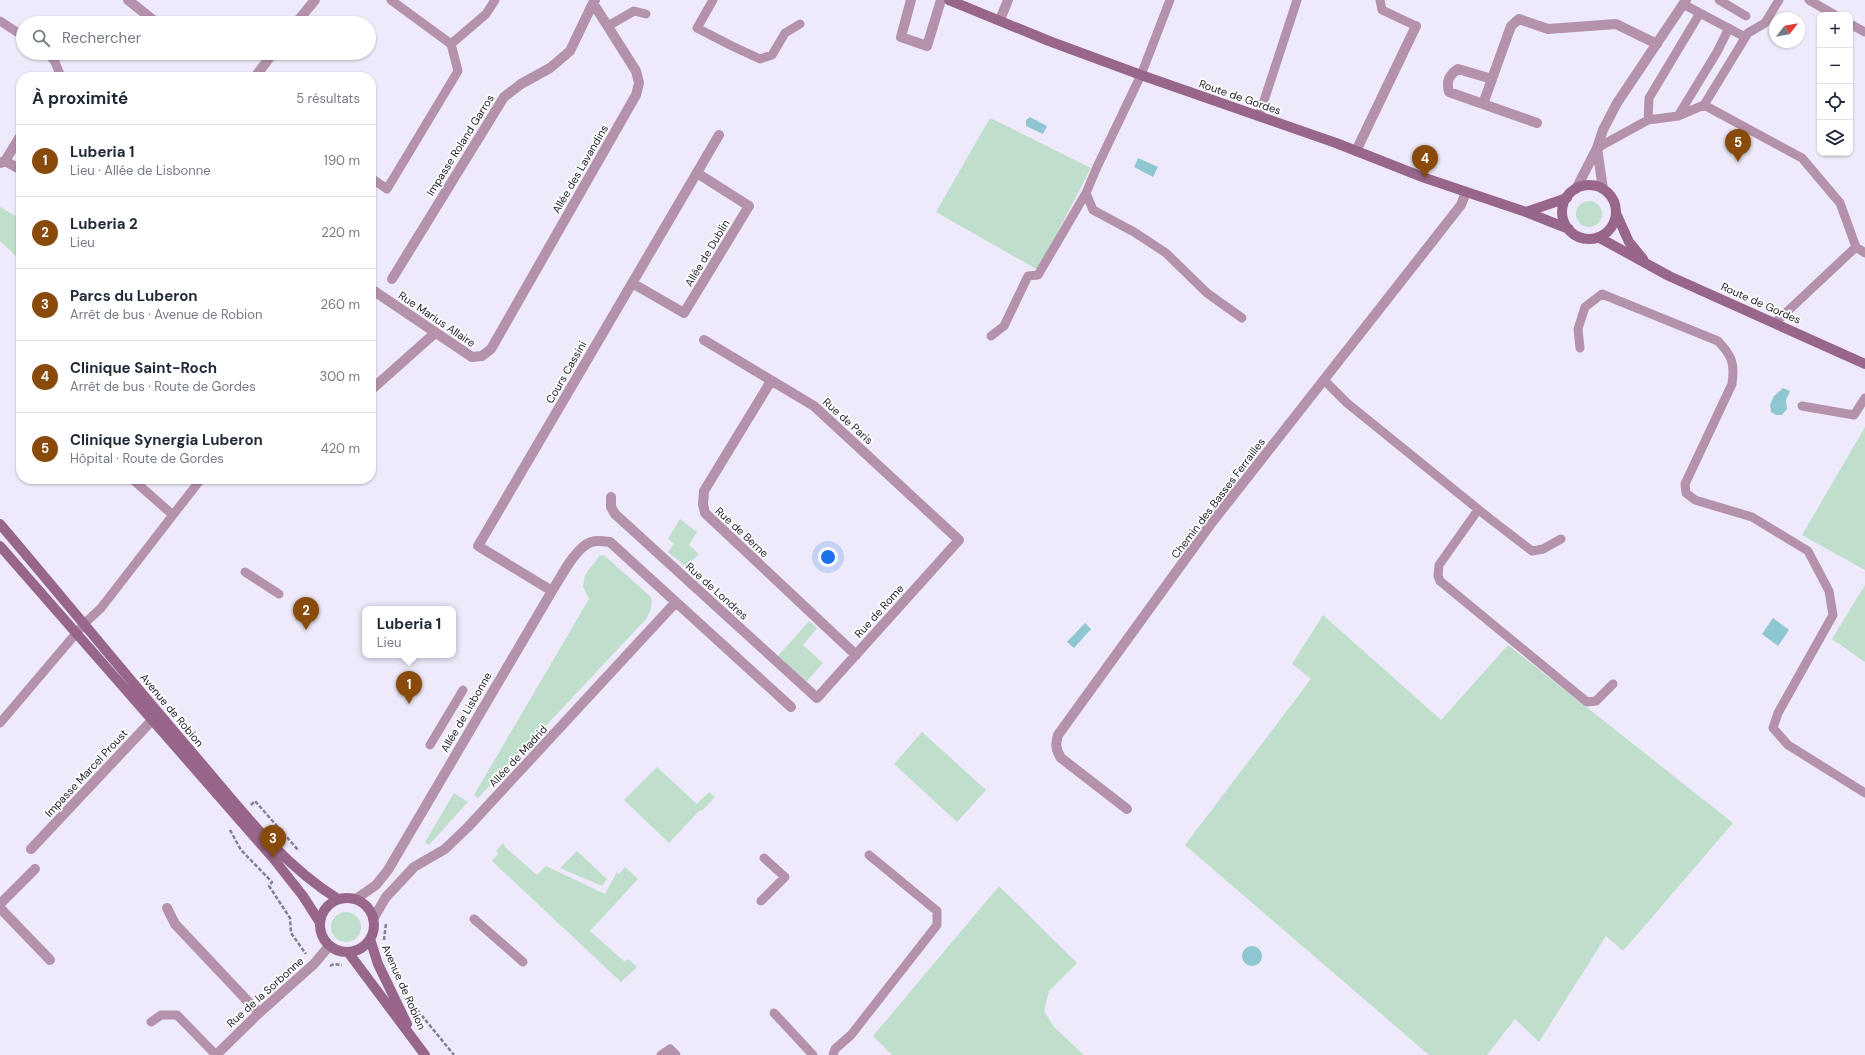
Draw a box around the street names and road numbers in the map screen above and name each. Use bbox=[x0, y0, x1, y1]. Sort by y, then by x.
street label: Route de Gordes bbox=[1197, 76, 1283, 118]
street label: Impasse Roland Garros bbox=[423, 92, 497, 198]
street label: Allée des Lavandins bbox=[549, 122, 611, 216]
street label: Allée de Dublin bbox=[681, 217, 733, 289]
street label: Route de Gordes bbox=[1719, 279, 1803, 327]
street label: Rue Marius Allaire bbox=[396, 288, 478, 350]
street label: Cours Cassini bbox=[543, 338, 589, 406]
street label: Rue de Paris bbox=[820, 395, 876, 447]
street label: Chemin des Basses Ferrailles bbox=[1168, 435, 1268, 561]
street label: Rue de Berne bbox=[713, 504, 771, 560]
street label: Rue de Londres bbox=[683, 559, 751, 623]
street label: Rue de Rome bbox=[851, 581, 907, 641]
street label: Avenue de Robion bbox=[137, 670, 207, 750]
street label: Allée de Lisbonne bbox=[437, 670, 495, 754]
street label: Allée de Madrid bbox=[486, 722, 550, 790]
street label: Impasse Marcel Proust bbox=[42, 726, 130, 820]
street label: Avenue de Robion bbox=[379, 942, 429, 1032]
street label: Rue de la Sorbonne bbox=[224, 954, 306, 1030]

